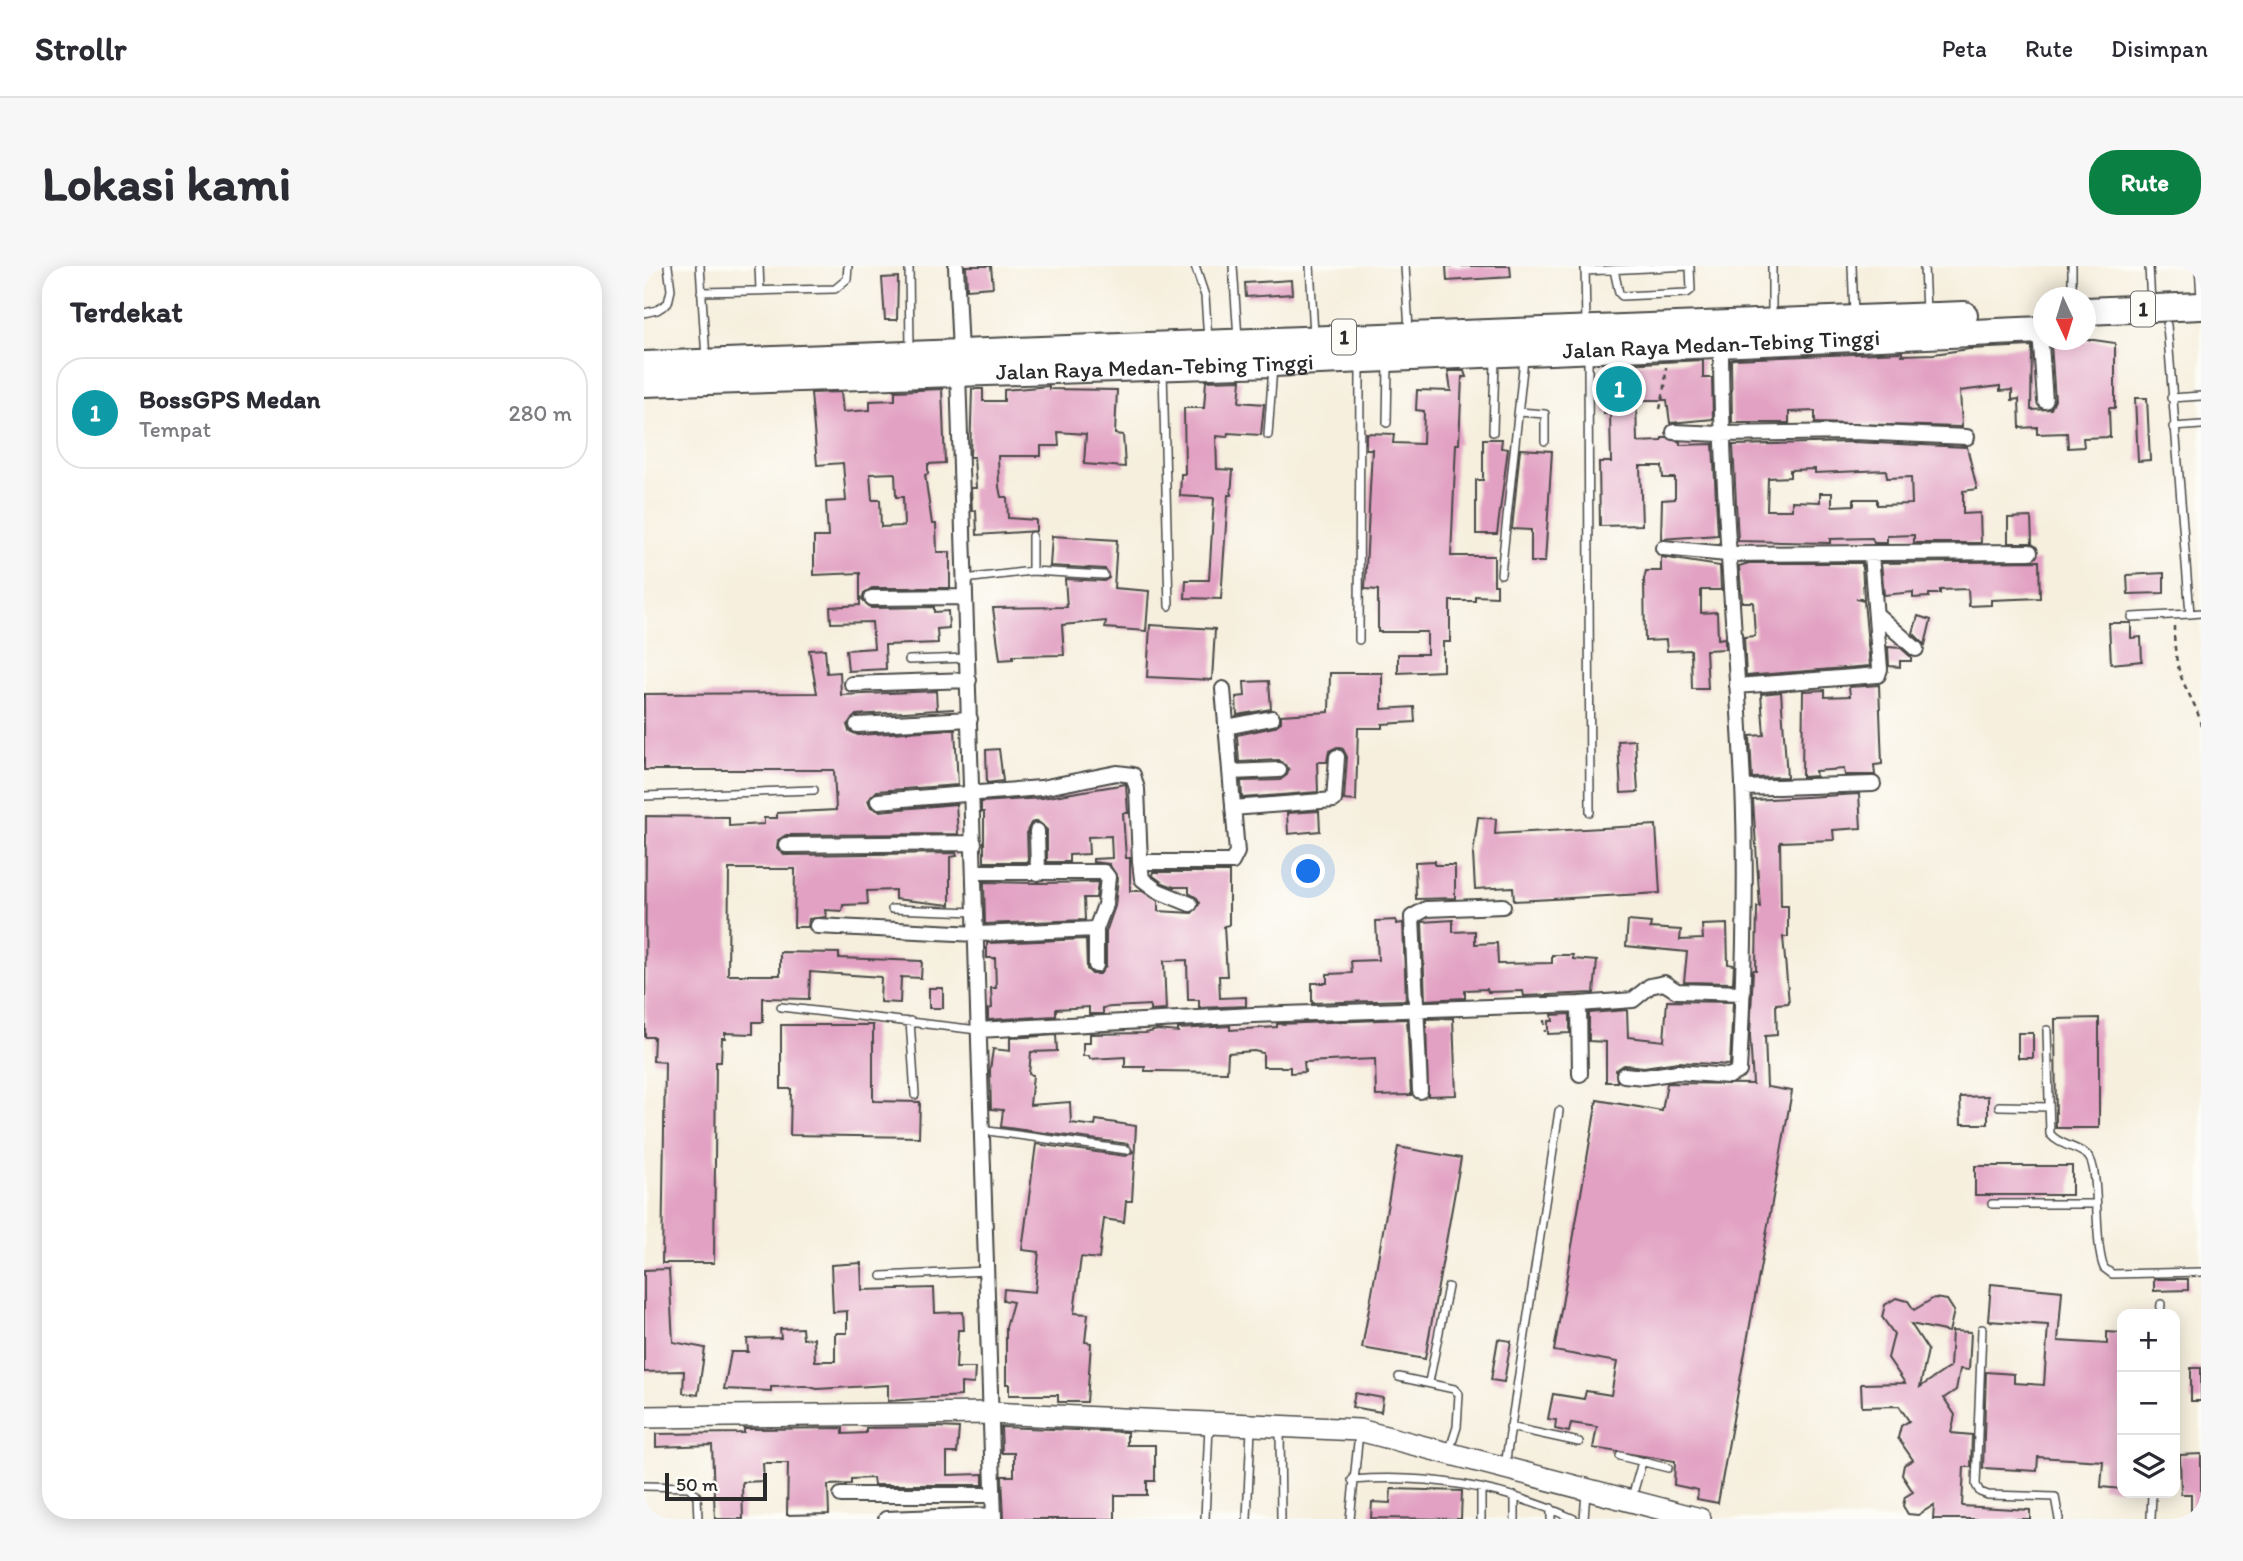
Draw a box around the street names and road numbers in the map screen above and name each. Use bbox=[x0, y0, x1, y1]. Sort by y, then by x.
road number: 1 bbox=[2131, 292, 2155, 326]
road number: 1 bbox=[1332, 320, 1356, 354]
street label: Jalan Raya Medan-Tebing Tinggi bbox=[1562, 323, 1881, 365]
street label: Jalan Raya Medan-Tebing Tinggi bbox=[995, 347, 1314, 386]

